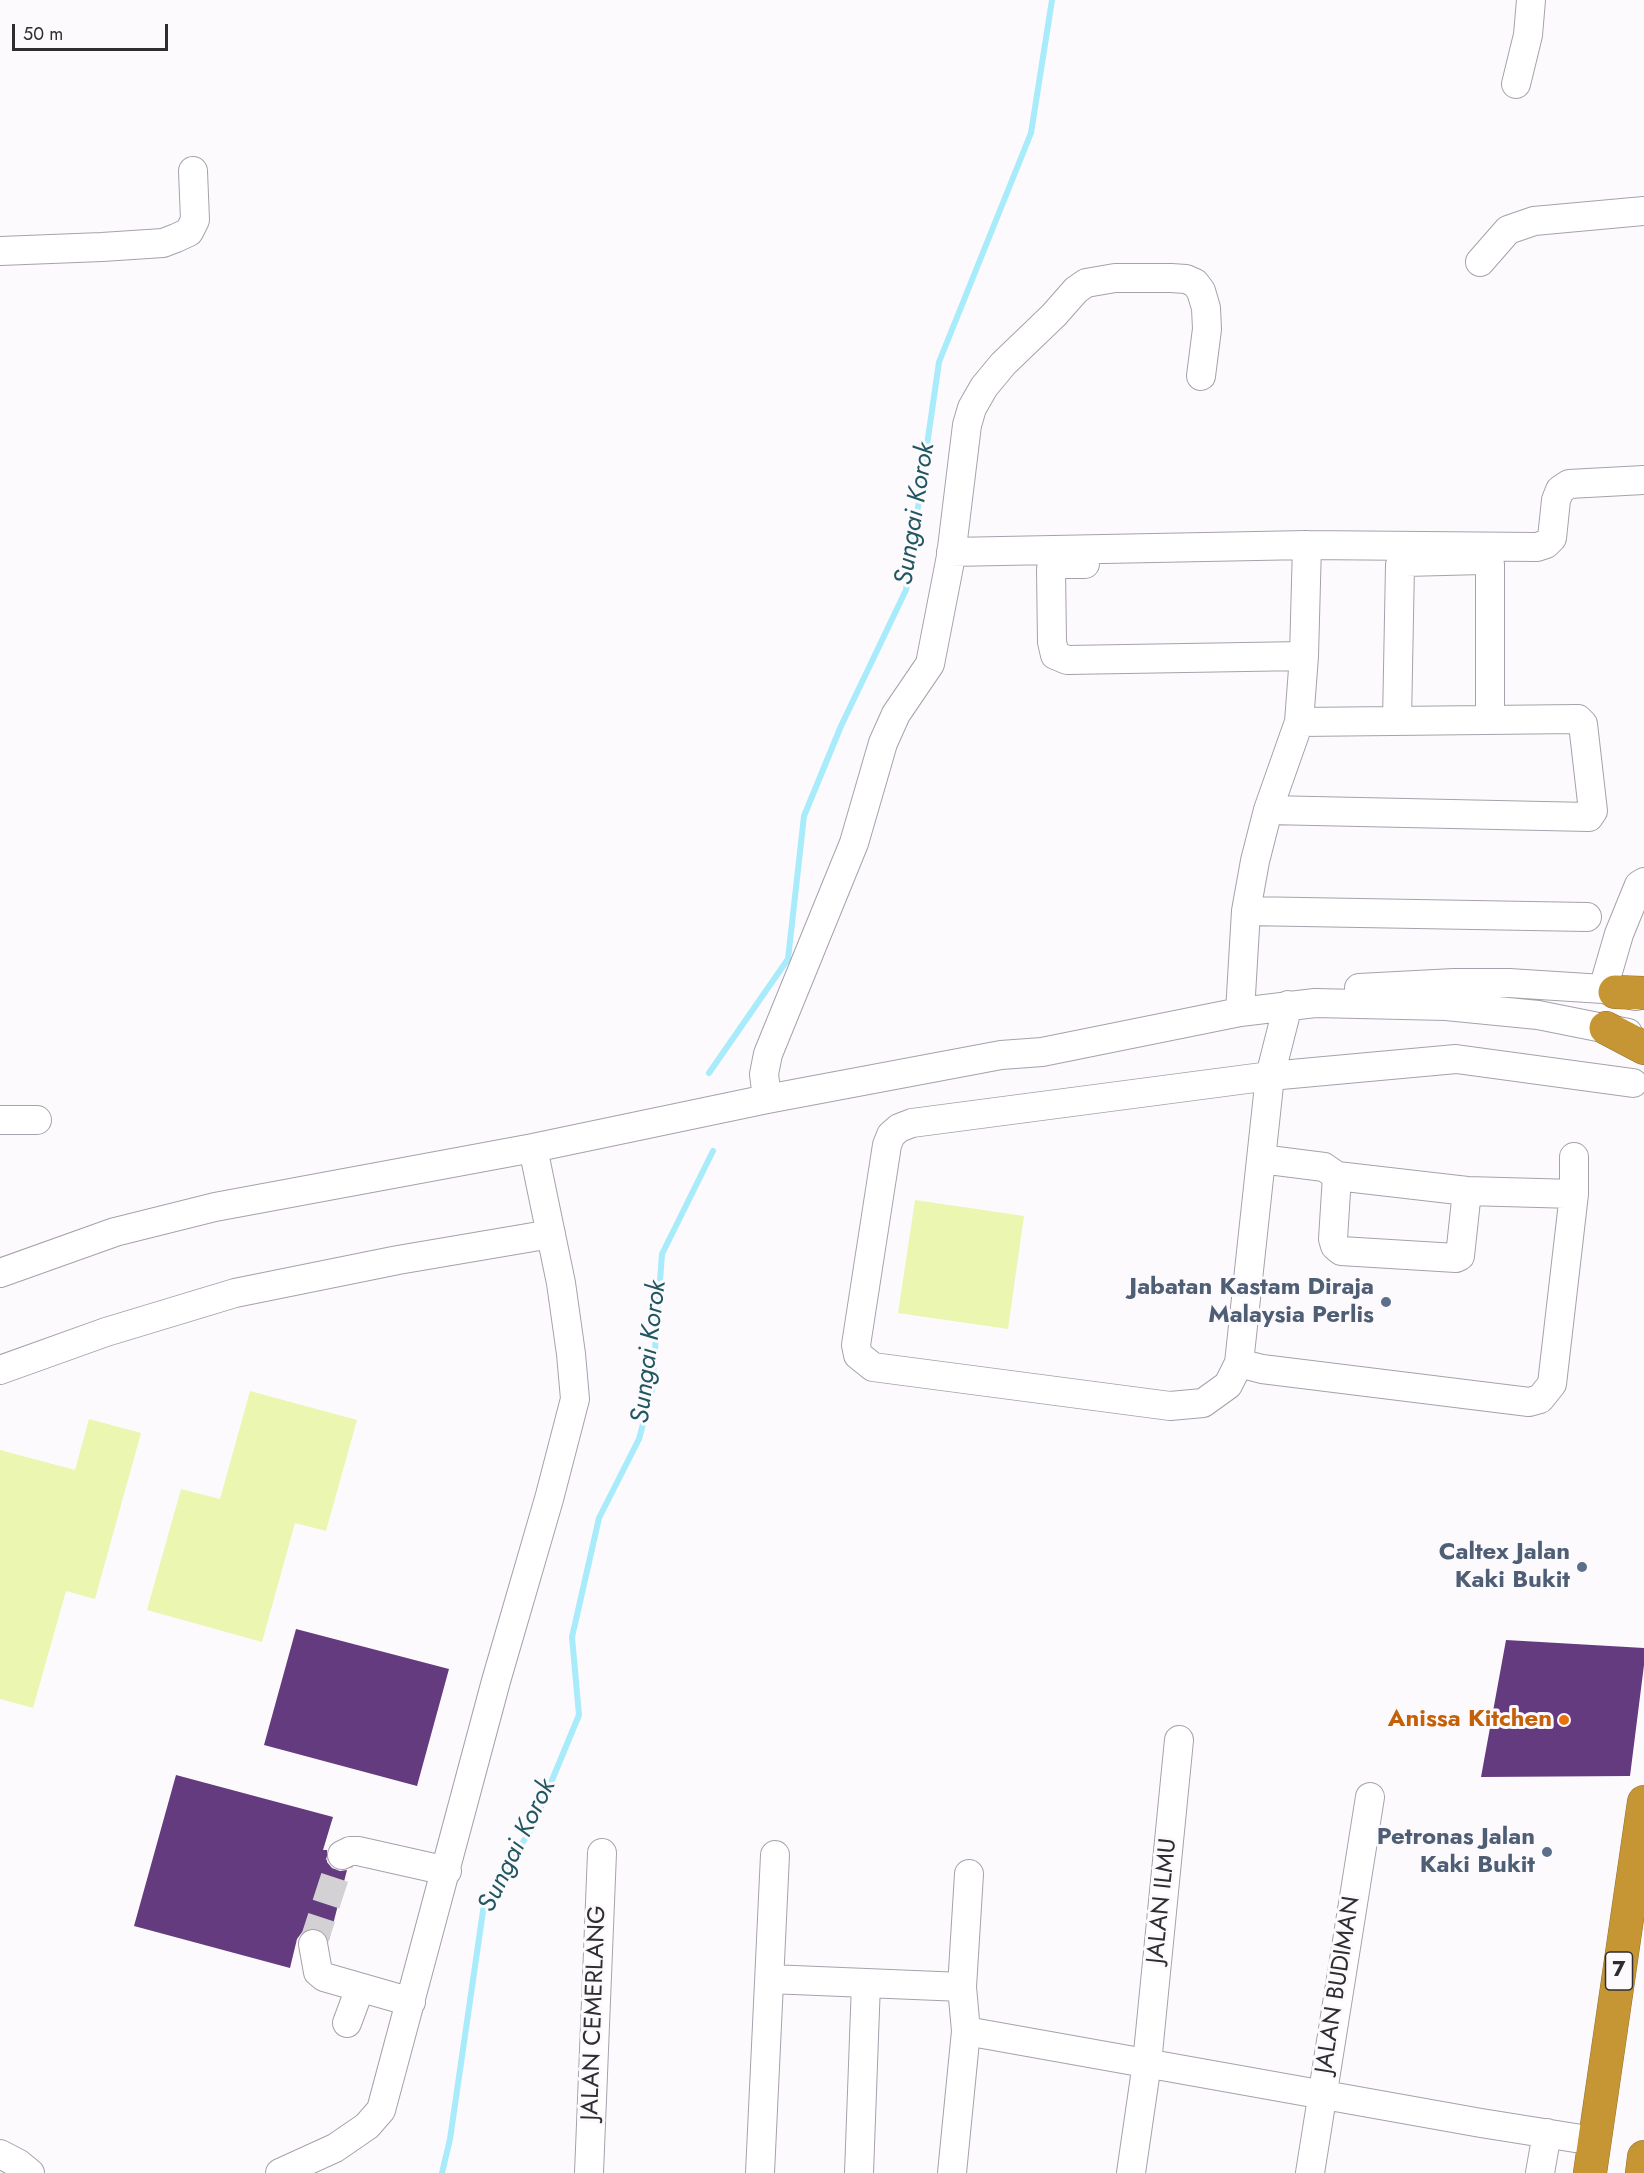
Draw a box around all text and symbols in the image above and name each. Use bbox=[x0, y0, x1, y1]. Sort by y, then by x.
scale bar bbox=[15, 12, 171, 50]
text: 50 m bbox=[23, 21, 63, 47]
water label: Sungai Korok bbox=[889, 441, 943, 587]
place label: Jabatan Kastam Diraja Malaysia Perlis bbox=[1129, 1274, 1374, 1330]
water label: Sungai Korok bbox=[626, 1279, 674, 1425]
marker: Jabatan Kastam Diraja Malaysia Perlis bbox=[1379, 1295, 1393, 1309]
place label: Caltex Jalan Kaki Bukit bbox=[1439, 1539, 1570, 1595]
marker: Caltex Jalan Kaki Bukit bbox=[1575, 1560, 1589, 1574]
place label: Anissa Kitchen bbox=[1388, 1706, 1552, 1734]
marker: Anissa Kitchen bbox=[1557, 1713, 1571, 1727]
water label: Sungai Korok bbox=[472, 1775, 564, 1917]
place label: Petronas Jalan Kaki Bukit bbox=[1377, 1824, 1535, 1880]
street label: JALAN ILMU bbox=[1142, 1837, 1184, 1965]
marker: Petronas Jalan Kaki Bukit bbox=[1540, 1845, 1554, 1859]
street label: JALAN BUDIMAN bbox=[1311, 1894, 1367, 2076]
street label: JALAN CEMERLANG bbox=[577, 1905, 613, 2121]
road number: 7 bbox=[1606, 1952, 1632, 1990]

